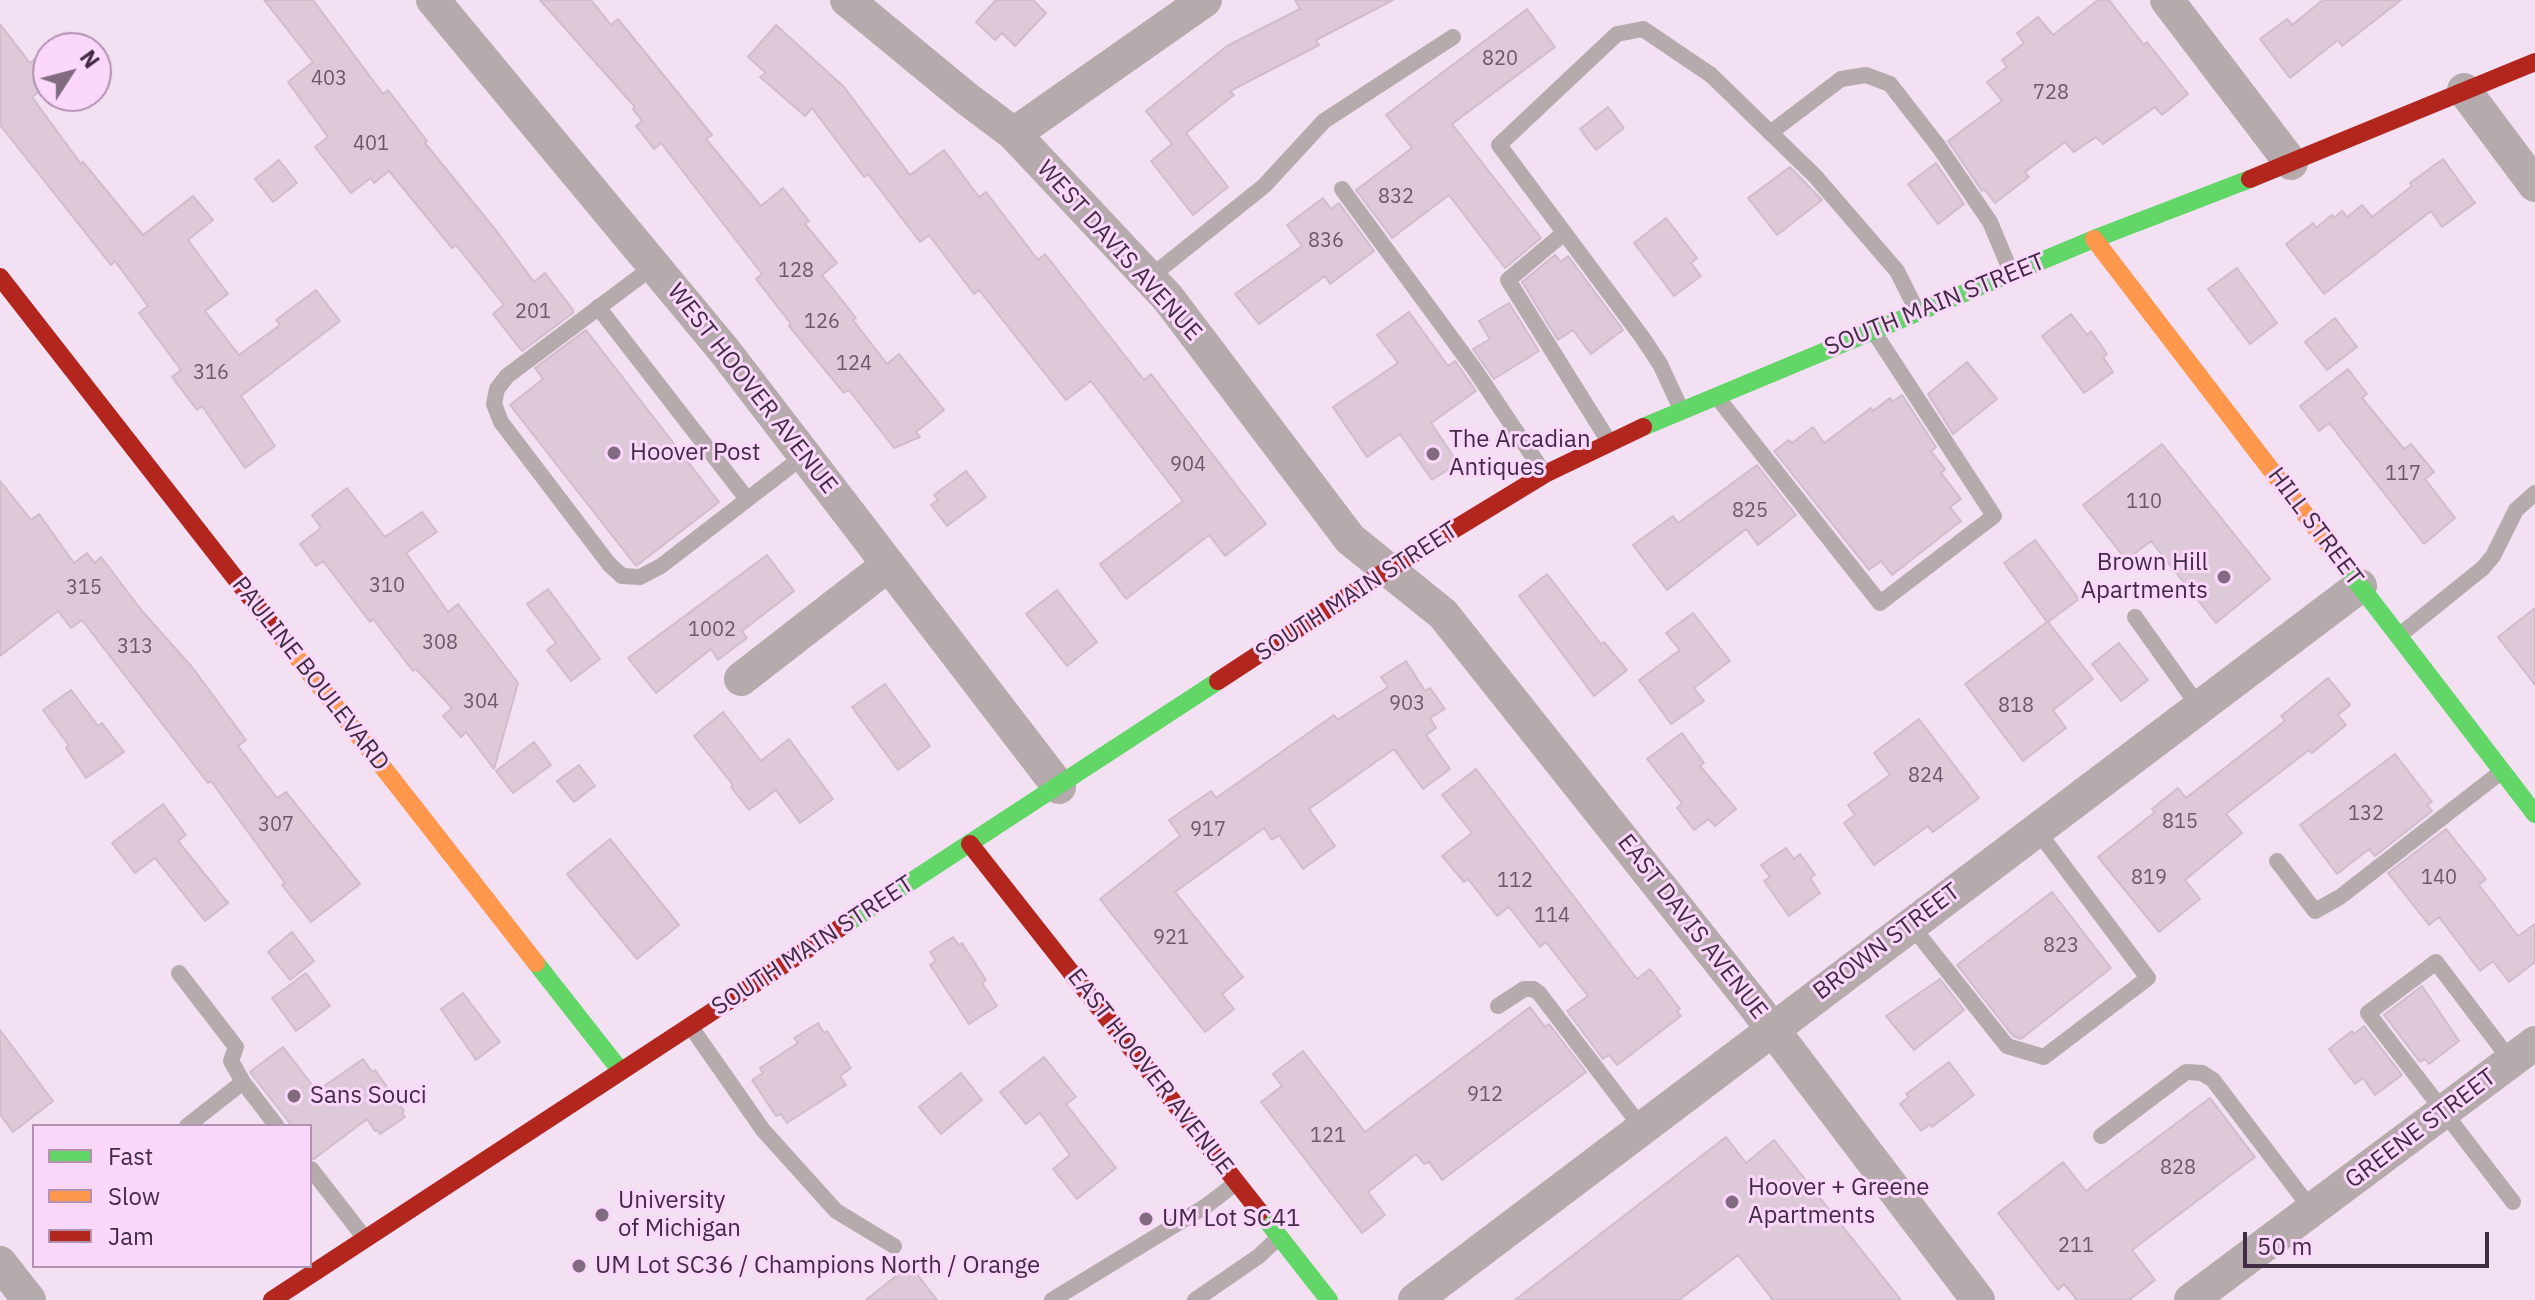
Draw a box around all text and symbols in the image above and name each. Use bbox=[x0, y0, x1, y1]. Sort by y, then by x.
north arrow bbox=[32, 32, 112, 112]
text: N bbox=[74, 44, 107, 74]
house number: 820 bbox=[1482, 47, 1518, 71]
house number: 403 bbox=[311, 67, 347, 91]
house number: 728 bbox=[2033, 81, 2069, 105]
house number: 401 bbox=[353, 132, 389, 156]
street label: WEST DAVIS AVENUE bbox=[1030, 155, 1208, 347]
house number: 832 bbox=[1378, 185, 1414, 209]
house number: 836 bbox=[1308, 229, 1344, 253]
street label: SOUTH MAIN STREET bbox=[1821, 248, 2049, 362]
house number: 128 bbox=[778, 259, 814, 283]
street label: WEST HOOVER AVENUE bbox=[661, 278, 843, 500]
house number: 201 bbox=[515, 300, 551, 324]
house number: 126 bbox=[804, 310, 840, 334]
house number: 124 bbox=[836, 352, 872, 376]
house number: 316 bbox=[193, 361, 229, 385]
place label: The Arcadian Antiques bbox=[1449, 426, 1591, 482]
place label: Hoover Post bbox=[630, 439, 760, 467]
marker: Hoover Post bbox=[605, 444, 623, 462]
marker: The Arcadian Antiques bbox=[1424, 445, 1442, 463]
house number: 904 bbox=[1170, 453, 1206, 477]
street label: HILL STREET bbox=[2261, 462, 2369, 592]
house number: 117 bbox=[2385, 462, 2421, 486]
house number: 110 bbox=[2126, 490, 2162, 514]
house number: 825 bbox=[1732, 499, 1768, 523]
street label: SOUTH MAIN STREET bbox=[1251, 516, 1463, 668]
place label: Brown Hill Apartments bbox=[2081, 549, 2208, 605]
marker: Brown Hill Apartments bbox=[2215, 568, 2233, 586]
street label: PAULINE BOULEVARD bbox=[225, 571, 395, 777]
house number: 310 bbox=[369, 574, 405, 598]
house number: 315 bbox=[66, 576, 102, 600]
house number: 1002 bbox=[688, 618, 736, 642]
house number: 308 bbox=[422, 631, 458, 655]
house number: 313 bbox=[117, 635, 153, 659]
house number: 304 bbox=[463, 690, 499, 714]
house number: 903 bbox=[1389, 692, 1425, 716]
house number: 818 bbox=[1998, 694, 2034, 718]
house number: 824 bbox=[1908, 764, 1944, 788]
house number: 132 bbox=[2348, 802, 2384, 826]
house number: 815 bbox=[2162, 810, 2198, 834]
house number: 307 bbox=[258, 813, 294, 837]
house number: 917 bbox=[1190, 818, 1226, 842]
street label: EAST DAVIS AVENUE bbox=[1611, 829, 1773, 1025]
house number: 819 bbox=[2131, 866, 2167, 890]
house number: 140 bbox=[2421, 866, 2457, 890]
house number: 112 bbox=[1497, 869, 1533, 893]
street label: SOUTH MAIN STREET bbox=[707, 870, 919, 1022]
street label: BROWN STREET bbox=[1808, 877, 1966, 1007]
house number: 114 bbox=[1534, 904, 1570, 928]
house number: 921 bbox=[1153, 926, 1189, 950]
house number: 823 bbox=[2043, 934, 2079, 958]
street label: EAST HOOVER AVENUE bbox=[1061, 963, 1239, 1181]
street label: GREENE STREET bbox=[2340, 1063, 2502, 1195]
place label: Sans Souci bbox=[310, 1082, 427, 1110]
house number: 912 bbox=[1467, 1083, 1503, 1107]
marker: Sans Souci bbox=[285, 1087, 303, 1105]
legend bbox=[32, 1124, 312, 1268]
house number: 121 bbox=[1310, 1124, 1346, 1148]
text: Fast bbox=[108, 1140, 153, 1172]
house number: 828 bbox=[2160, 1156, 2196, 1180]
place label: Hoover + Greene Apartments bbox=[1748, 1174, 1930, 1230]
text: Slow bbox=[108, 1180, 160, 1212]
place label: University of Michigan bbox=[618, 1187, 741, 1243]
marker: Hoover + Greene Apartments bbox=[1723, 1193, 1741, 1211]
place label: UM Lot SC41 bbox=[1162, 1205, 1300, 1233]
marker: University of Michigan bbox=[593, 1206, 611, 1224]
marker: UM Lot SC41 bbox=[1137, 1210, 1155, 1228]
scale bar bbox=[2247, 1216, 2493, 1266]
text: Jam bbox=[108, 1220, 154, 1252]
text: 50 m bbox=[2257, 1230, 2312, 1262]
house number: 211 bbox=[2058, 1234, 2094, 1258]
place label: UM Lot SC36 / Champions North / Orange bbox=[595, 1252, 1040, 1280]
marker: UM Lot SC36 / Champions North / Orange bbox=[570, 1257, 588, 1275]

